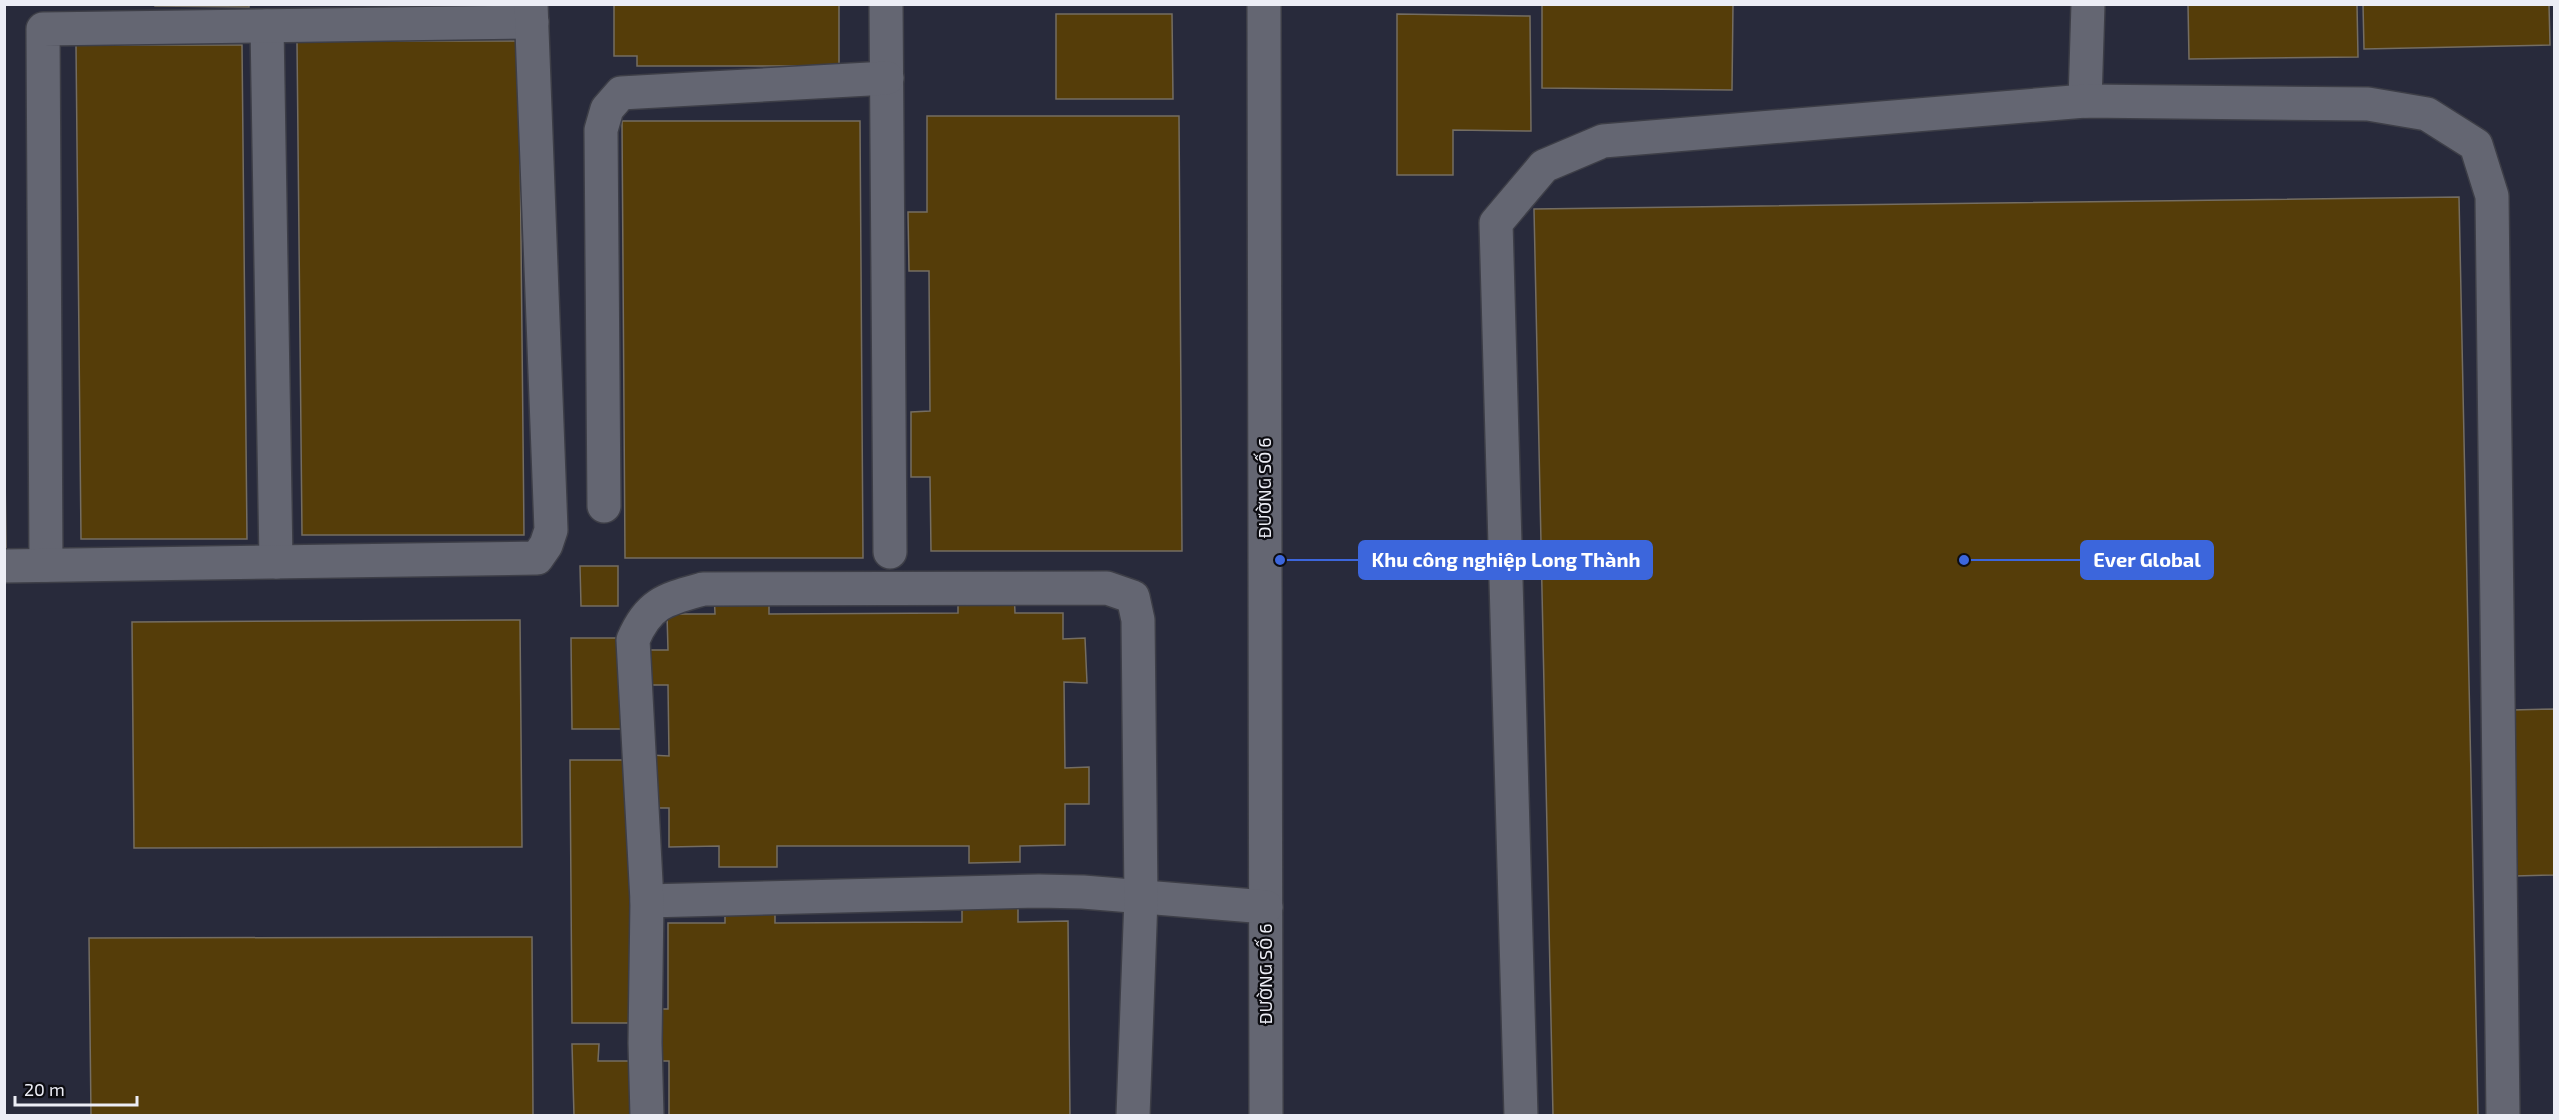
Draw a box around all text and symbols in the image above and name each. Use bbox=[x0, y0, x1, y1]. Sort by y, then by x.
street label: ĐƯỜNG SỐ 6 bbox=[1253, 437, 1275, 539]
callout: Khu công nghiệp Long Thành bbox=[1359, 541, 1652, 579]
callout: Ever Global bbox=[2081, 541, 2213, 579]
text: Khu công nghiệp Long Thành bbox=[1372, 547, 1641, 571]
text: Ever Global bbox=[2093, 547, 2201, 571]
street label: ĐƯỜNG SỐ 6 bbox=[1254, 923, 1276, 1025]
scale bar bbox=[15, 1069, 136, 1107]
text: 20 m bbox=[24, 1078, 65, 1100]

